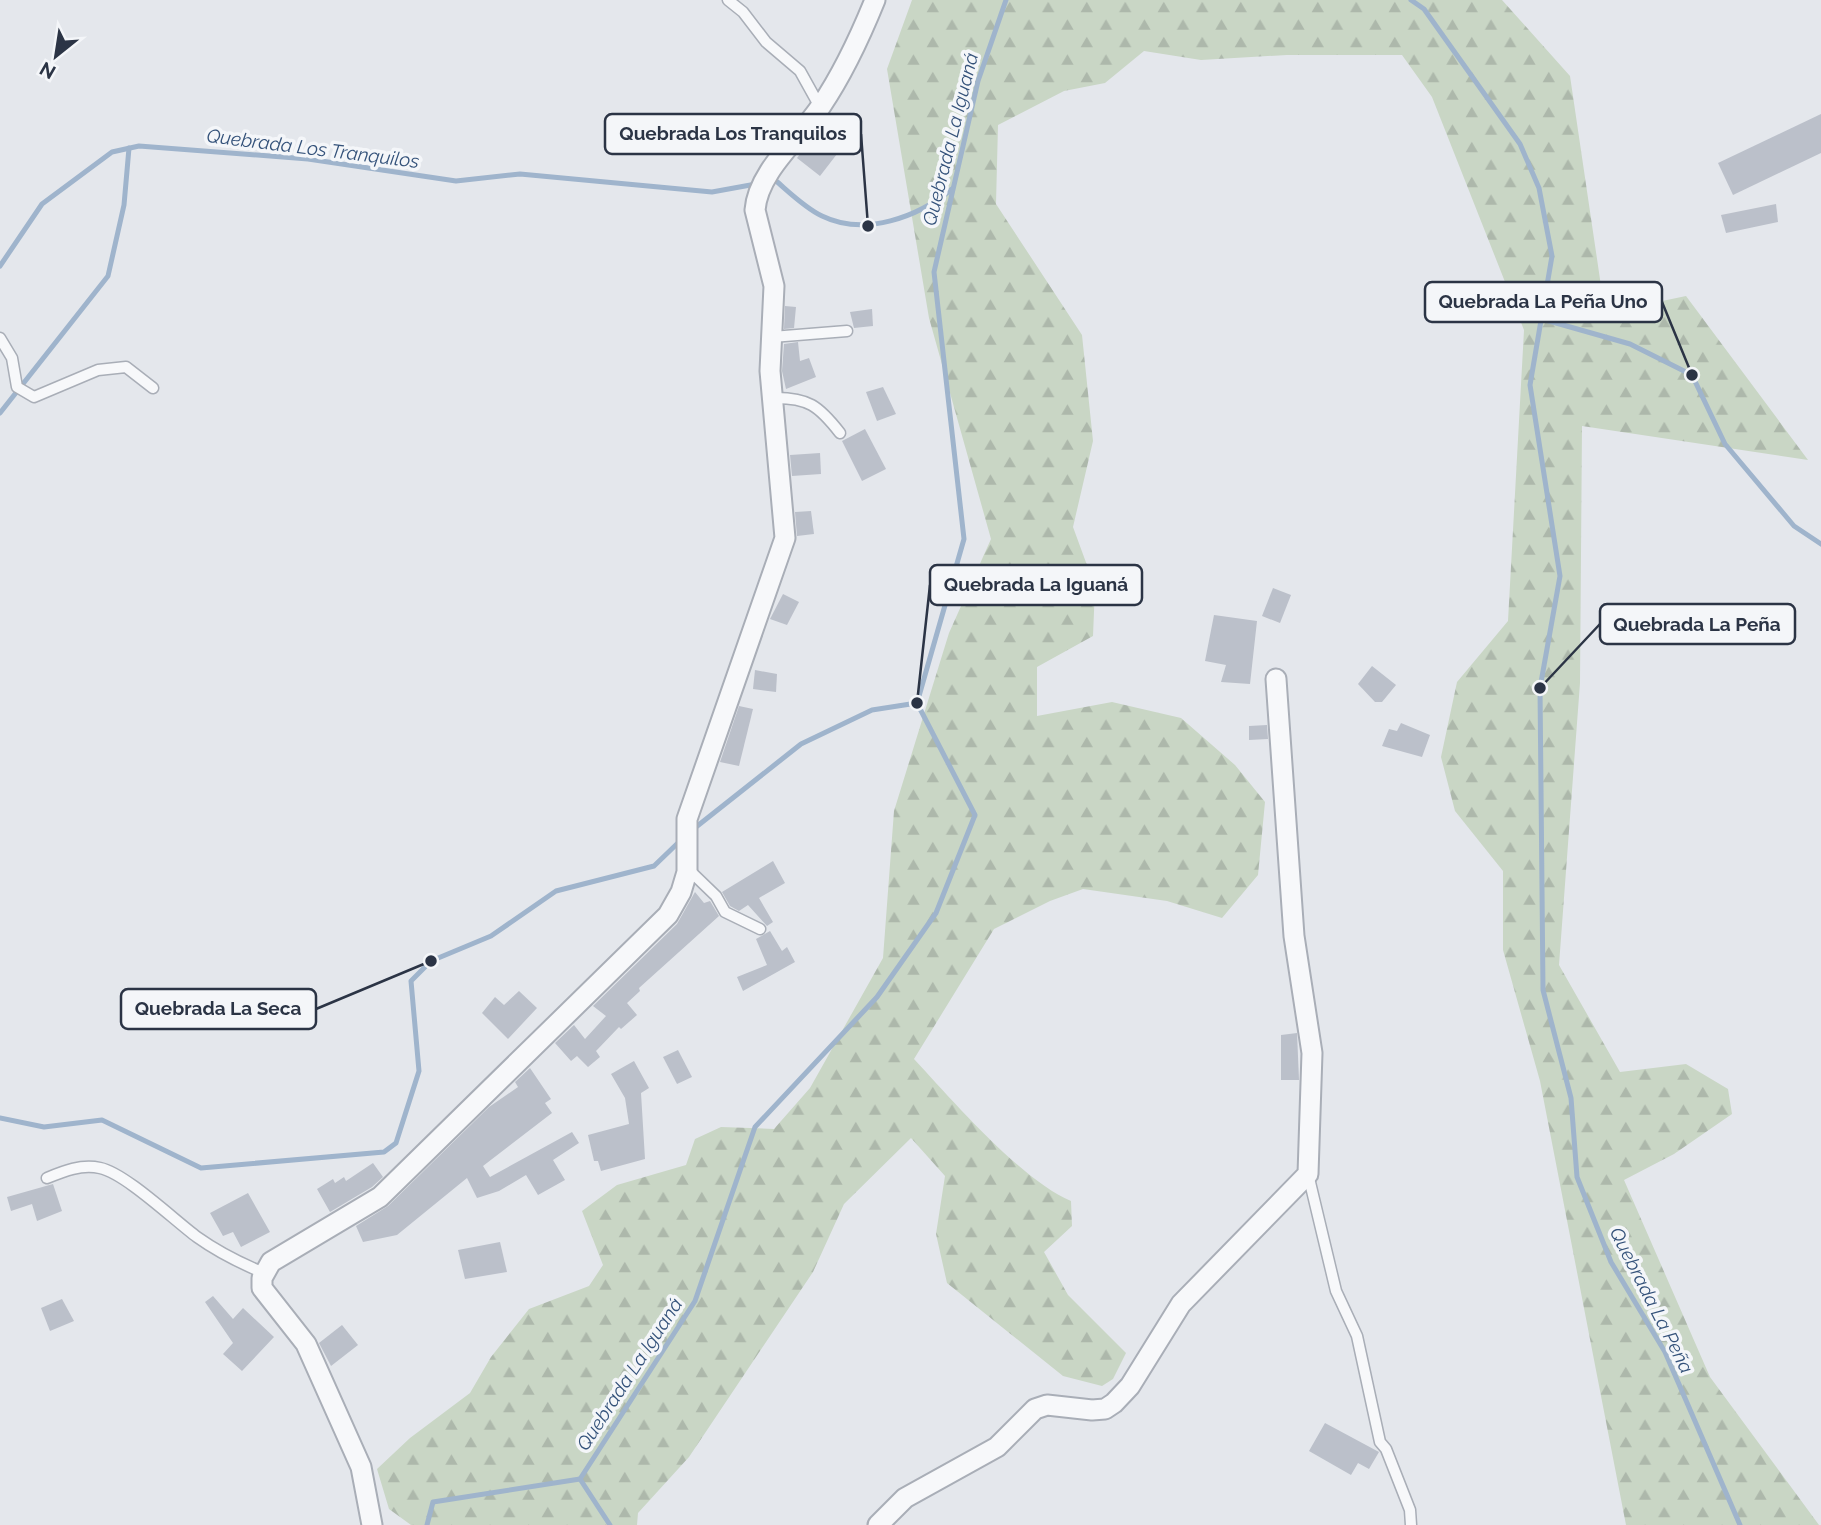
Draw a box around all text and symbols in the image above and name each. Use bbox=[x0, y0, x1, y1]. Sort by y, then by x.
north arrow bbox=[21, 21, 91, 91]
water label: Quebrada La Iguaná bbox=[918, 50, 982, 228]
text: N bbox=[36, 58, 59, 84]
callout: Quebrada Los Tranquilos bbox=[605, 114, 861, 154]
text: Quebrada Los Tranquilos bbox=[619, 122, 847, 144]
water label: Quebrada Los Tranquilos bbox=[206, 124, 421, 172]
callout: Quebrada La Peña Uno bbox=[1425, 282, 1662, 322]
text: Quebrada La Peña Uno bbox=[1438, 290, 1648, 312]
callout: Quebrada La Iguaná bbox=[930, 565, 1142, 605]
text: Quebrada La Iguaná bbox=[944, 573, 1128, 595]
callout: Quebrada La Peña bbox=[1600, 604, 1795, 644]
text: Quebrada La Peña bbox=[1613, 613, 1781, 635]
callout: Quebrada La Seca bbox=[121, 989, 316, 1029]
text: Quebrada La Seca bbox=[135, 997, 301, 1019]
water label: Quebrada La Peña bbox=[1606, 1223, 1698, 1377]
water label: Quebrada La Iguaná bbox=[572, 1294, 686, 1454]

